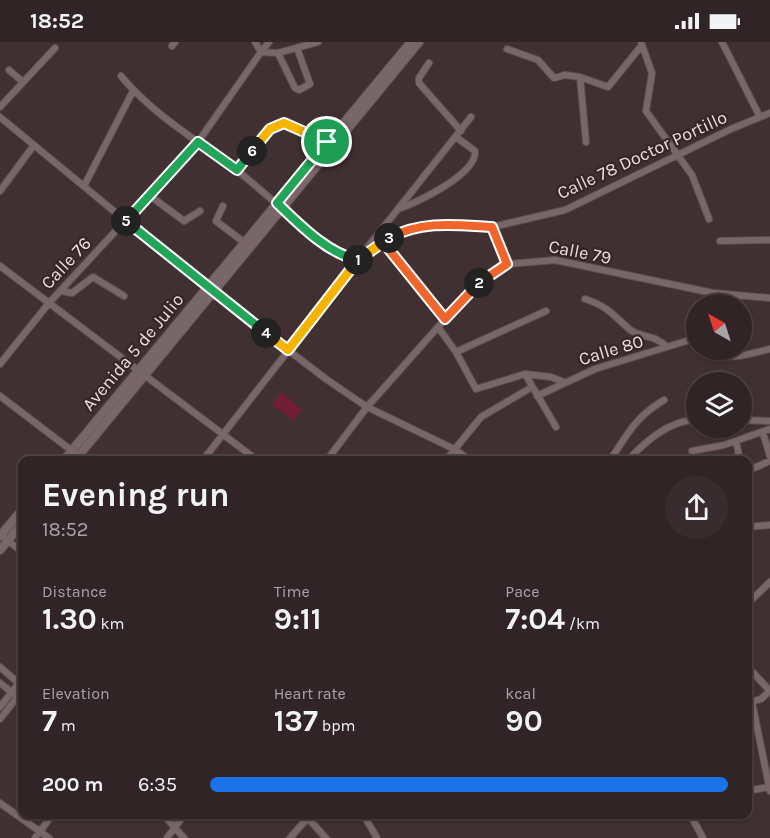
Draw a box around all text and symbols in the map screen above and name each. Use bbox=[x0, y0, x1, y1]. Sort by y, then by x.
text: 18:52 bbox=[30, 8, 84, 34]
street label: Calle 78 Doctor Portillo bbox=[553, 106, 731, 204]
pin bbox=[301, 116, 352, 167]
icon: arrive bbox=[310, 125, 343, 158]
pin: 6 bbox=[237, 136, 267, 166]
text: 6 bbox=[247, 141, 257, 160]
pin: 5 bbox=[111, 206, 141, 236]
text: 5 bbox=[121, 211, 131, 230]
pin: 3 bbox=[374, 223, 404, 253]
text: 3 bbox=[384, 228, 394, 247]
street label: Calle 76 bbox=[36, 232, 96, 294]
street label: Calle 79 bbox=[547, 235, 613, 269]
pin: 1 bbox=[343, 245, 373, 275]
text: 1 bbox=[355, 250, 361, 269]
pin: 2 bbox=[464, 268, 494, 298]
text: 2 bbox=[474, 273, 484, 292]
street label: Avenida 5 de Julio bbox=[78, 289, 188, 415]
north arrow bbox=[686, 294, 752, 360]
map controls bbox=[686, 294, 752, 438]
pin: 4 bbox=[251, 318, 281, 348]
text: 4 bbox=[261, 323, 271, 342]
street label: Calle 80 bbox=[576, 330, 646, 370]
button: layers bbox=[686, 372, 752, 438]
text: Evening run bbox=[42, 476, 230, 514]
button: share bbox=[665, 476, 728, 539]
text: 18:52 bbox=[42, 518, 88, 541]
text: Distance bbox=[42, 582, 107, 601]
text: Time bbox=[274, 582, 310, 601]
text: Pace bbox=[505, 582, 539, 601]
text: 1.30 bbox=[42, 601, 97, 637]
text: 9:11 bbox=[274, 601, 321, 637]
text: 7:04 bbox=[505, 601, 565, 637]
text: km bbox=[97, 614, 125, 633]
text: /km bbox=[565, 614, 600, 633]
text: Elevation bbox=[42, 684, 110, 703]
text: Heart rate bbox=[274, 684, 346, 703]
text: kcal bbox=[505, 684, 536, 703]
text: 7 bbox=[42, 703, 57, 739]
text: 137 bbox=[274, 703, 318, 739]
text: 90 bbox=[505, 703, 543, 739]
text: m bbox=[57, 716, 76, 735]
text: bpm bbox=[318, 716, 356, 735]
text: 200 m bbox=[42, 773, 103, 796]
text: 6:35 bbox=[138, 773, 177, 796]

